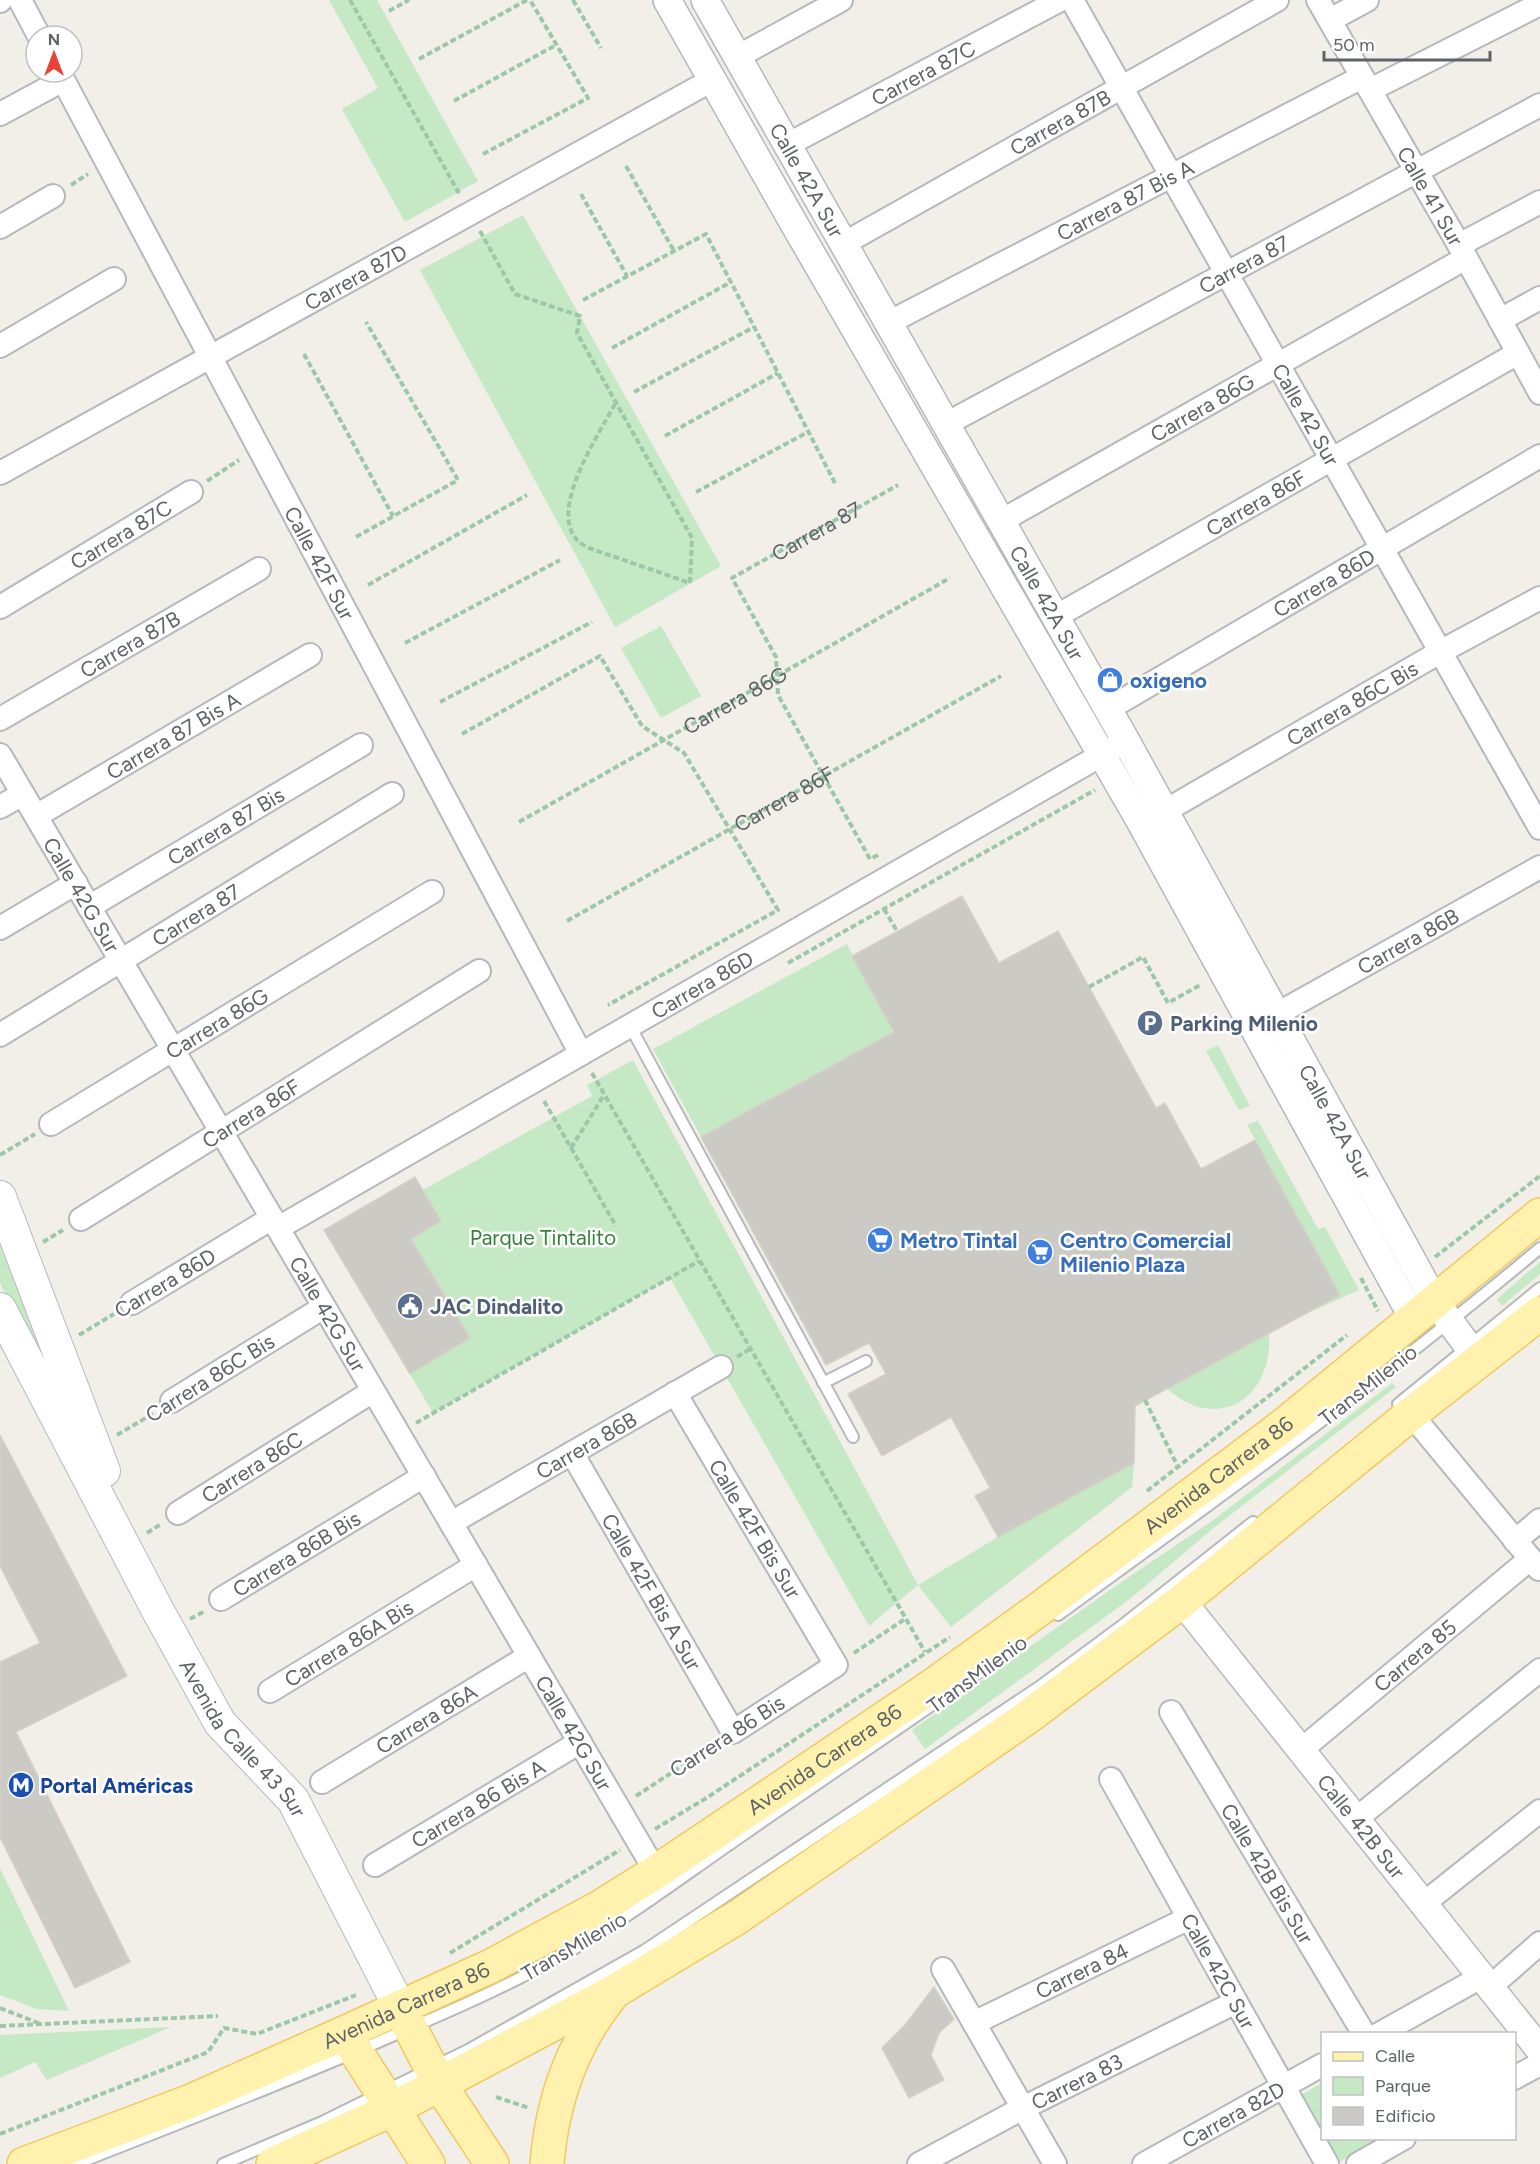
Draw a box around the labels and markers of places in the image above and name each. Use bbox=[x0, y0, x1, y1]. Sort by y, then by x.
shop icon: oxigeno bbox=[1095, 665, 1125, 695]
place label: oxigeno bbox=[1130, 668, 1207, 693]
parking icon: Parking Milenio bbox=[1135, 1008, 1165, 1038]
place label: Parking Milenio bbox=[1170, 1011, 1318, 1036]
supermarket icon: Metro Tintal bbox=[865, 1225, 895, 1255]
place label: Metro Tintal bbox=[900, 1228, 1018, 1253]
place label: Centro Comercial Milenio Plaza bbox=[1060, 1228, 1231, 1277]
supermarket icon: Centro Comercial Milenio Plaza bbox=[1025, 1237, 1055, 1267]
public building icon: JAC Dindalito bbox=[395, 1291, 425, 1321]
place label: JAC Dindalito bbox=[430, 1294, 563, 1319]
metro station icon: Portal Américas bbox=[6, 1770, 36, 1800]
place label: Portal Américas bbox=[40, 1773, 193, 1798]

